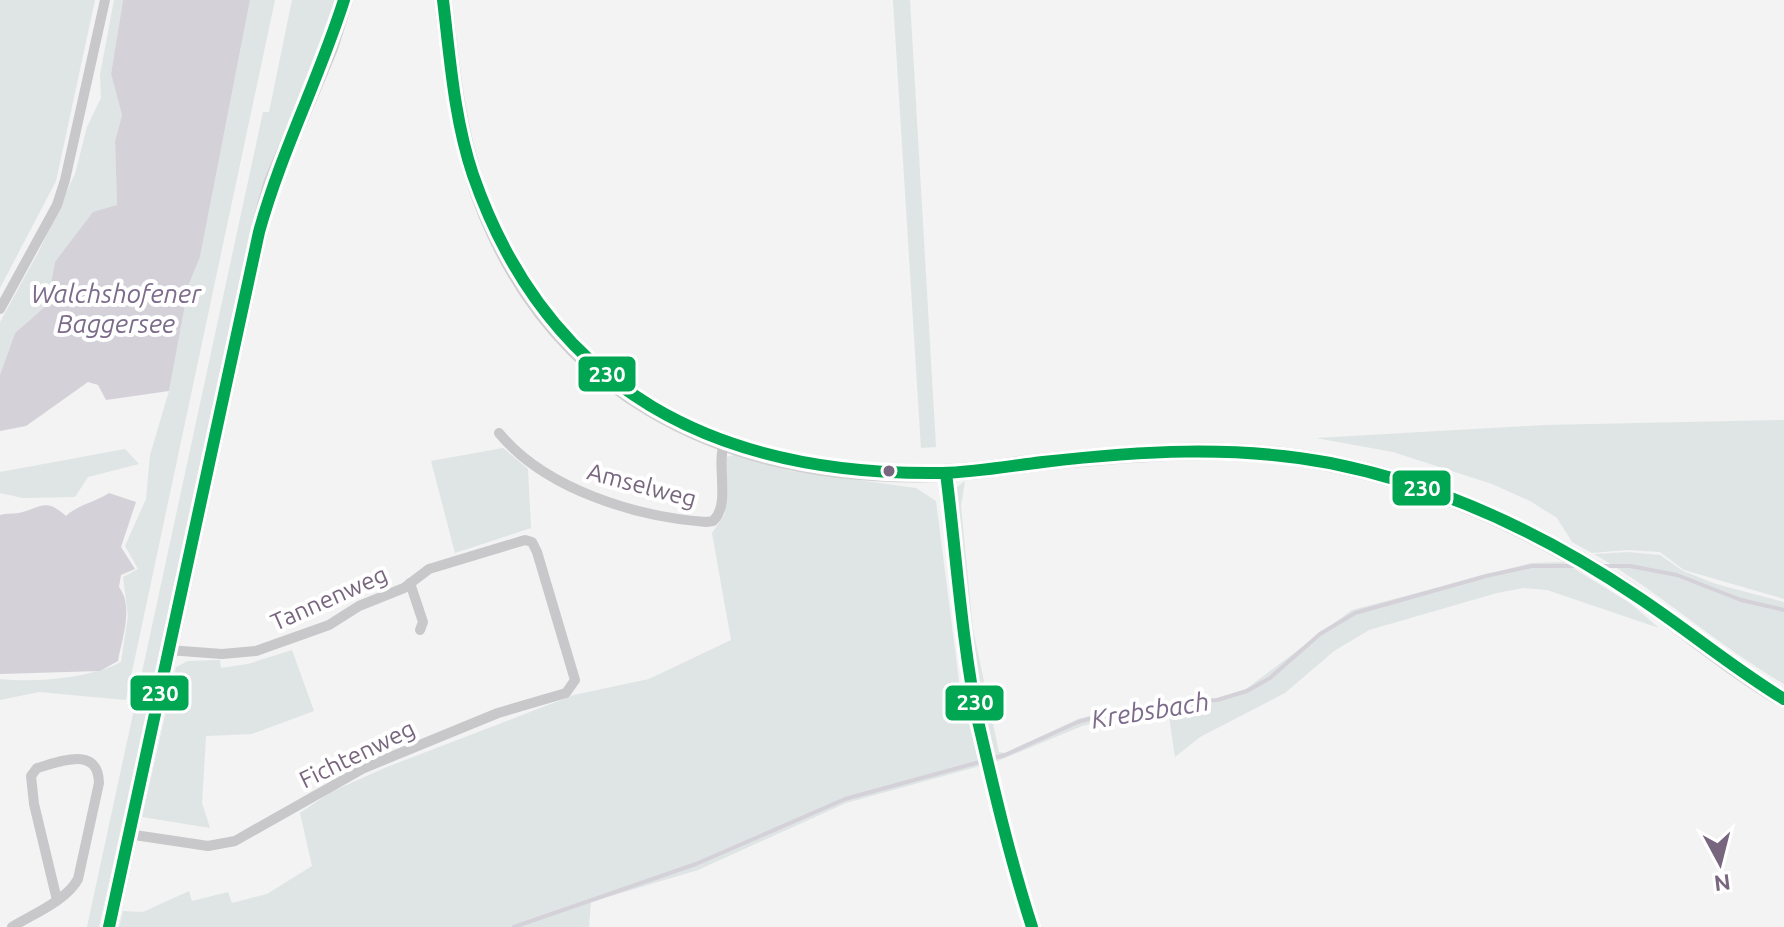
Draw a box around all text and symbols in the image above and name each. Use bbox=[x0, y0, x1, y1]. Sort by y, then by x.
water label: Walchshofener Baggersee bbox=[31, 279, 202, 338]
line badge: 230 bbox=[577, 355, 637, 393]
text: 230 bbox=[588, 361, 626, 386]
street label: Amselweg bbox=[584, 457, 700, 513]
unlabelled marker bbox=[881, 463, 897, 479]
line badge: 230 bbox=[1391, 469, 1452, 507]
text: 230 bbox=[1403, 475, 1441, 500]
street label: Tannenweg bbox=[267, 560, 391, 636]
line badge: 230 bbox=[129, 674, 190, 712]
text: 230 bbox=[141, 680, 179, 705]
line badge: 230 bbox=[944, 684, 1005, 722]
water label: Krebsbach bbox=[1089, 686, 1211, 734]
text: 230 bbox=[956, 689, 994, 714]
street label: Fichtenweg bbox=[295, 714, 419, 794]
north arrow bbox=[1680, 823, 1760, 903]
text: N bbox=[1713, 870, 1732, 897]

